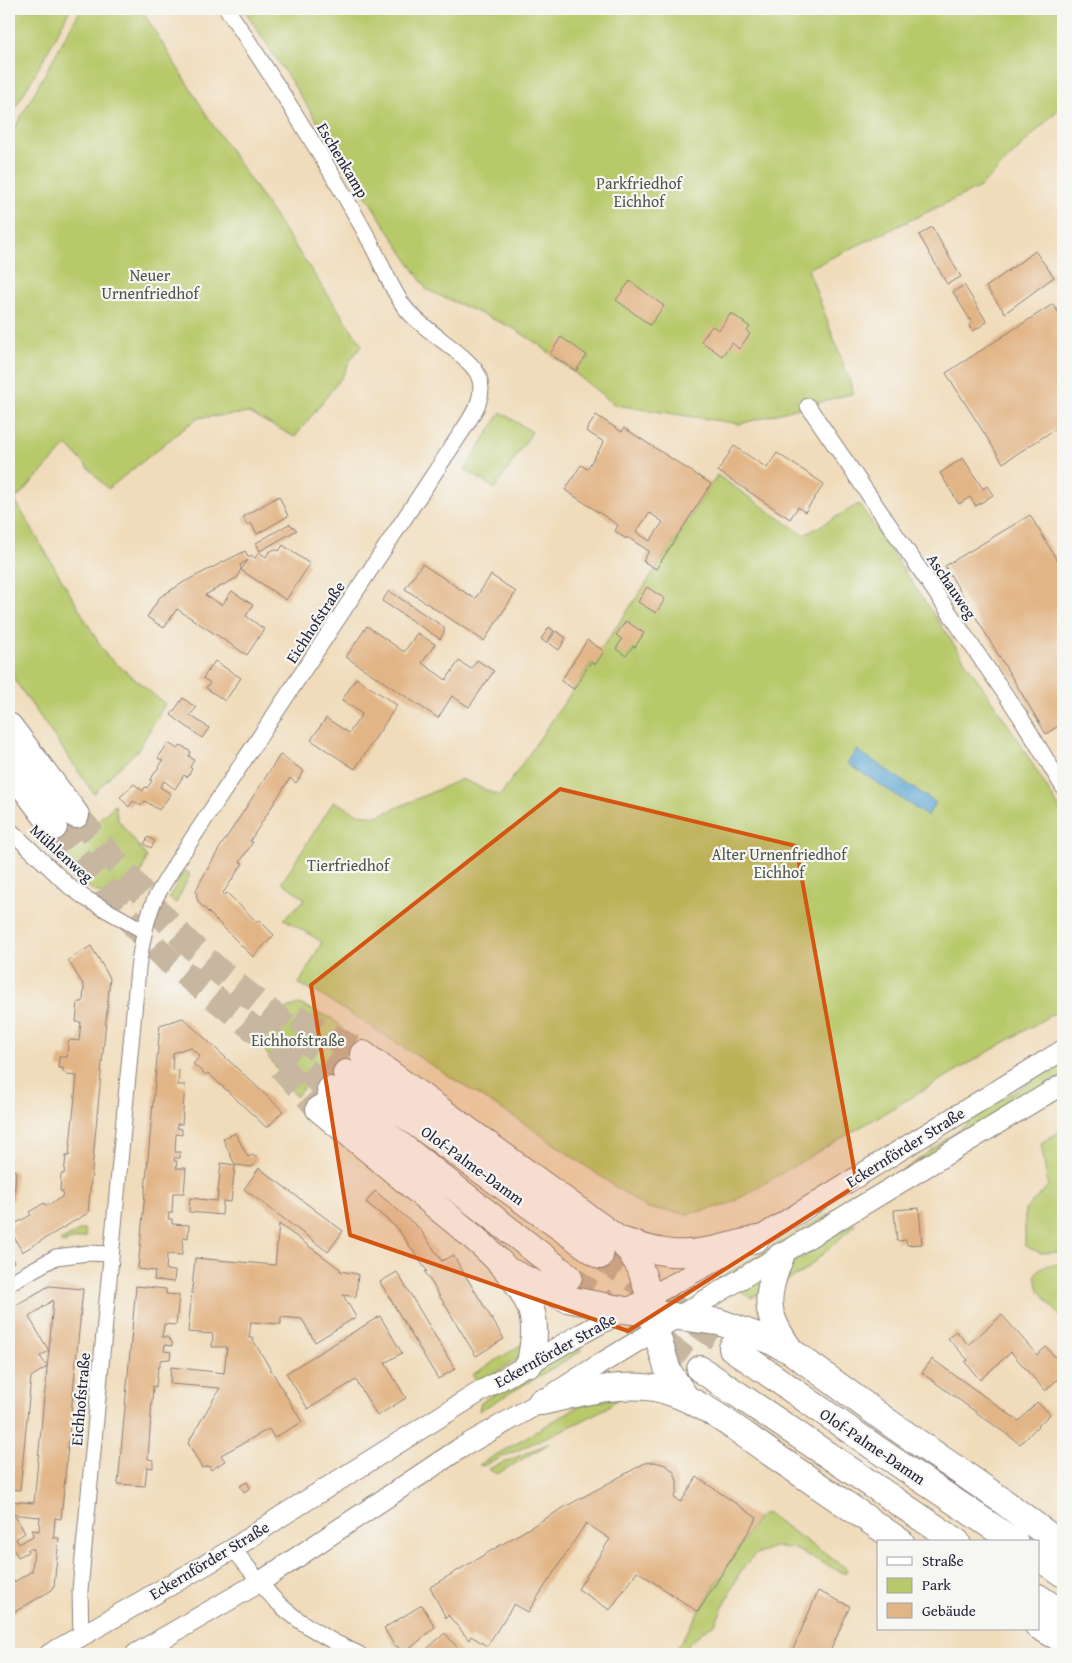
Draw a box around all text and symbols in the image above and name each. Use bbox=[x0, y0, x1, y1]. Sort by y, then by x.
street label: Eschenkamp bbox=[311, 118, 375, 203]
park label: Parkfriedhof Eichhof bbox=[596, 171, 684, 213]
park label: Neuer Urnenfriedhof bbox=[101, 263, 200, 305]
street label: Aschauweg bbox=[921, 548, 983, 624]
street label: Eichhofstraße bbox=[279, 576, 351, 668]
street label: Mühlenweg bbox=[25, 818, 99, 888]
park label: Alter Urnenfriedhof Eichhof bbox=[712, 842, 848, 884]
park label: Tierfriedhof bbox=[307, 853, 391, 877]
park label: Eichhofstraße bbox=[251, 1028, 345, 1052]
street label: Eckernförder Straße bbox=[841, 1101, 969, 1193]
street label: Olof-Palme-Damm bbox=[416, 1119, 530, 1211]
street label: Eckernförder Straße bbox=[490, 1307, 620, 1393]
street label: Eichhofstraße bbox=[64, 1351, 96, 1447]
street label: Olof-Palme-Damm bbox=[815, 1402, 931, 1490]
street label: Eckernförder Straße bbox=[144, 1515, 274, 1605]
legend bbox=[877, 1540, 1040, 1630]
text: Straße bbox=[922, 1550, 964, 1571]
text: Park bbox=[922, 1574, 951, 1595]
text: Gebäude bbox=[922, 1600, 976, 1621]

